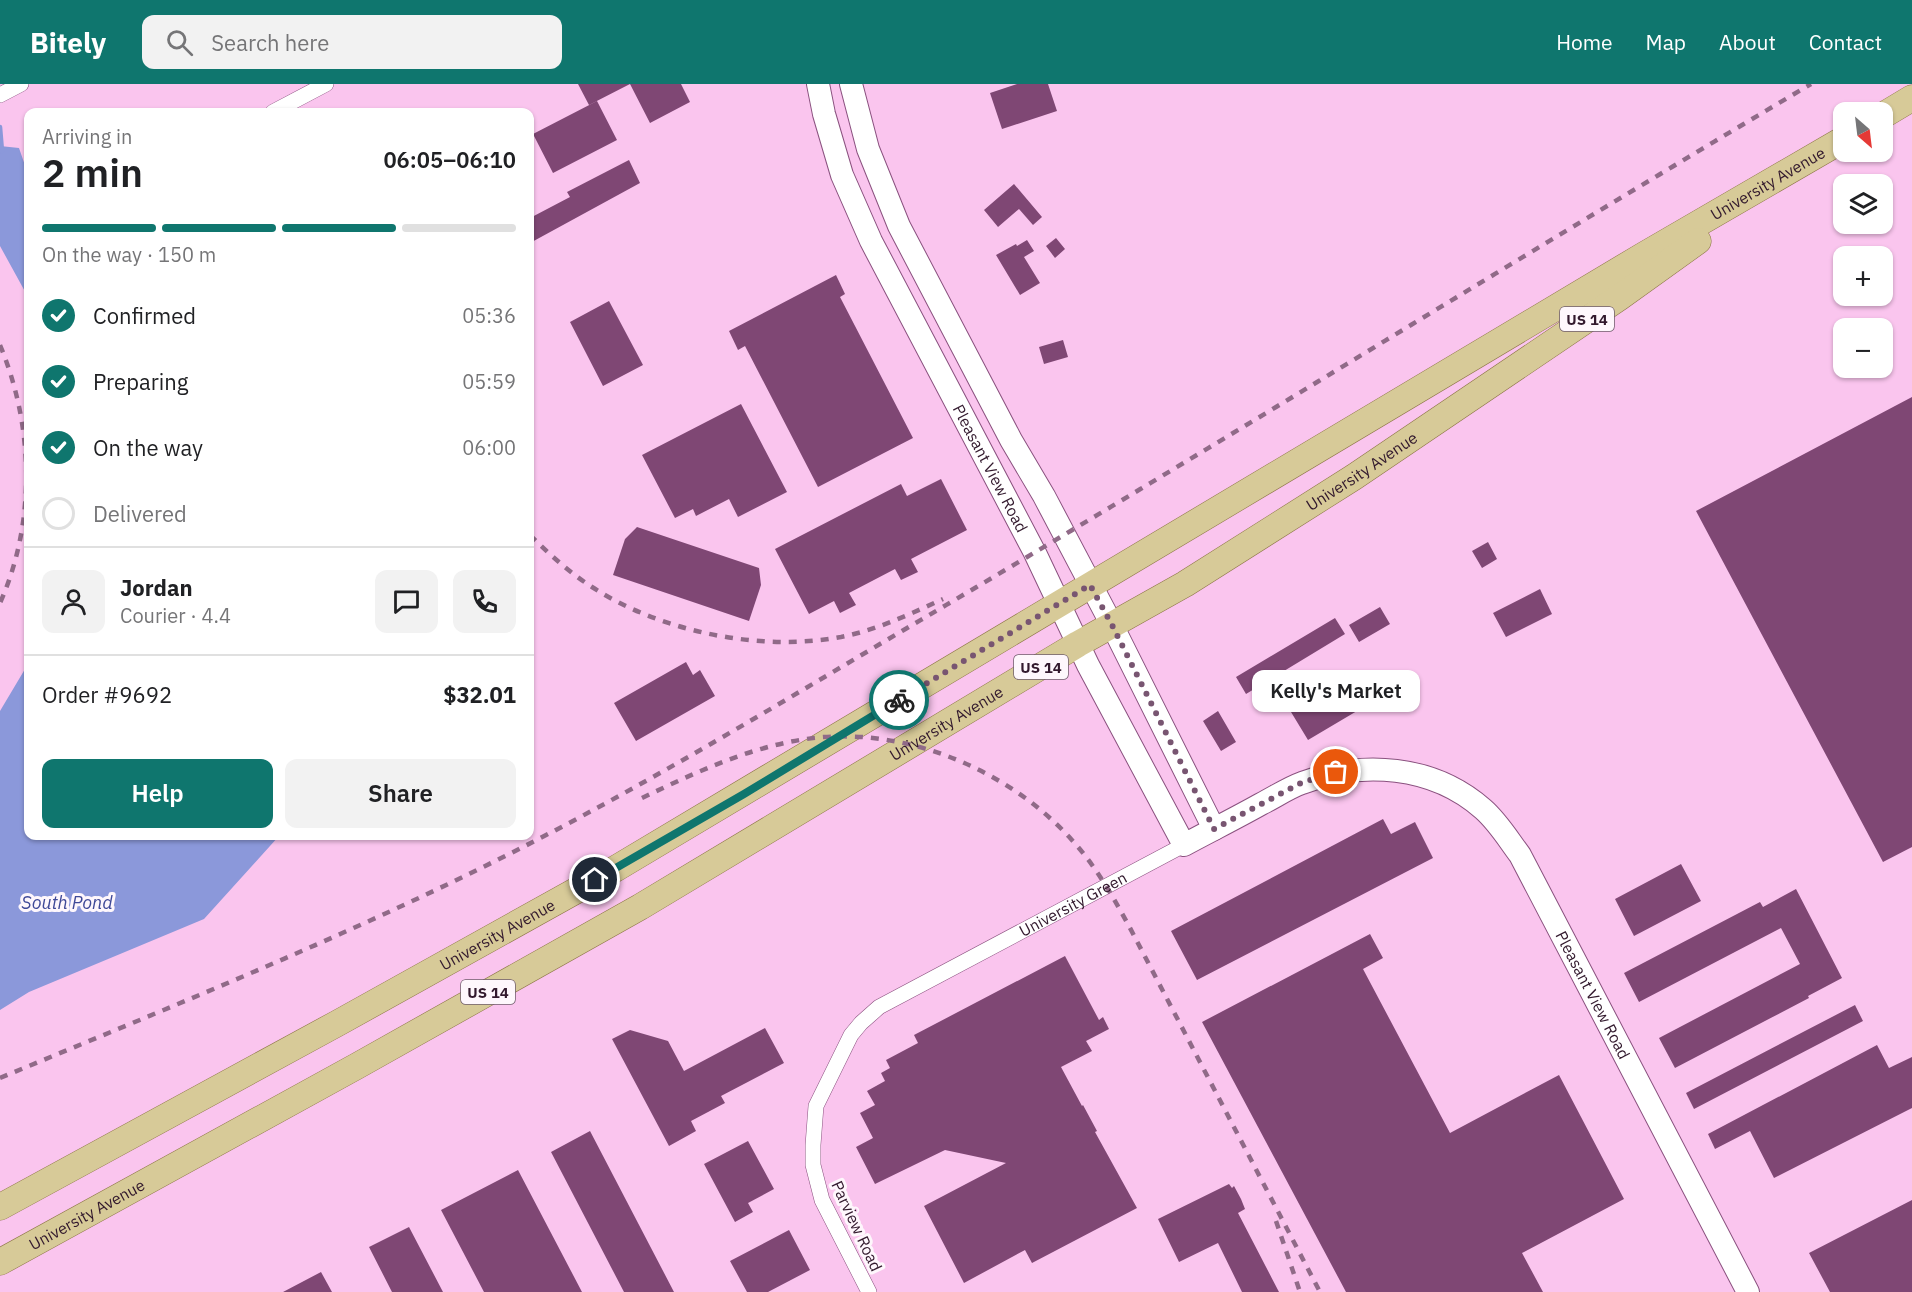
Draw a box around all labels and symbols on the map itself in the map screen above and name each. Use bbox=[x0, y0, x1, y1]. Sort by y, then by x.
north arrow bbox=[1833, 102, 1893, 162]
street label: University Avenue bbox=[1707, 142, 1829, 224]
road number: US 14 bbox=[1560, 307, 1614, 331]
street label: Pleasant View Road bbox=[949, 401, 1032, 536]
street label: University Avenue bbox=[1302, 427, 1421, 515]
road number: US 14 bbox=[1014, 655, 1068, 679]
courier bbox=[869, 670, 929, 730]
callout: Kelly's Market bbox=[1252, 670, 1420, 712]
street label: University Avenue bbox=[886, 681, 1007, 765]
pin bbox=[1310, 746, 1361, 797]
pin bbox=[569, 854, 620, 905]
street label: University Green bbox=[1016, 867, 1130, 941]
water label: South Pond bbox=[21, 891, 113, 914]
street label: University Avenue bbox=[436, 894, 559, 975]
street label: Pleasant View Road bbox=[1551, 927, 1635, 1062]
road number: US 14 bbox=[461, 980, 515, 1004]
street label: University Avenue bbox=[25, 1174, 148, 1254]
street label: Parview Road bbox=[827, 1178, 887, 1274]

